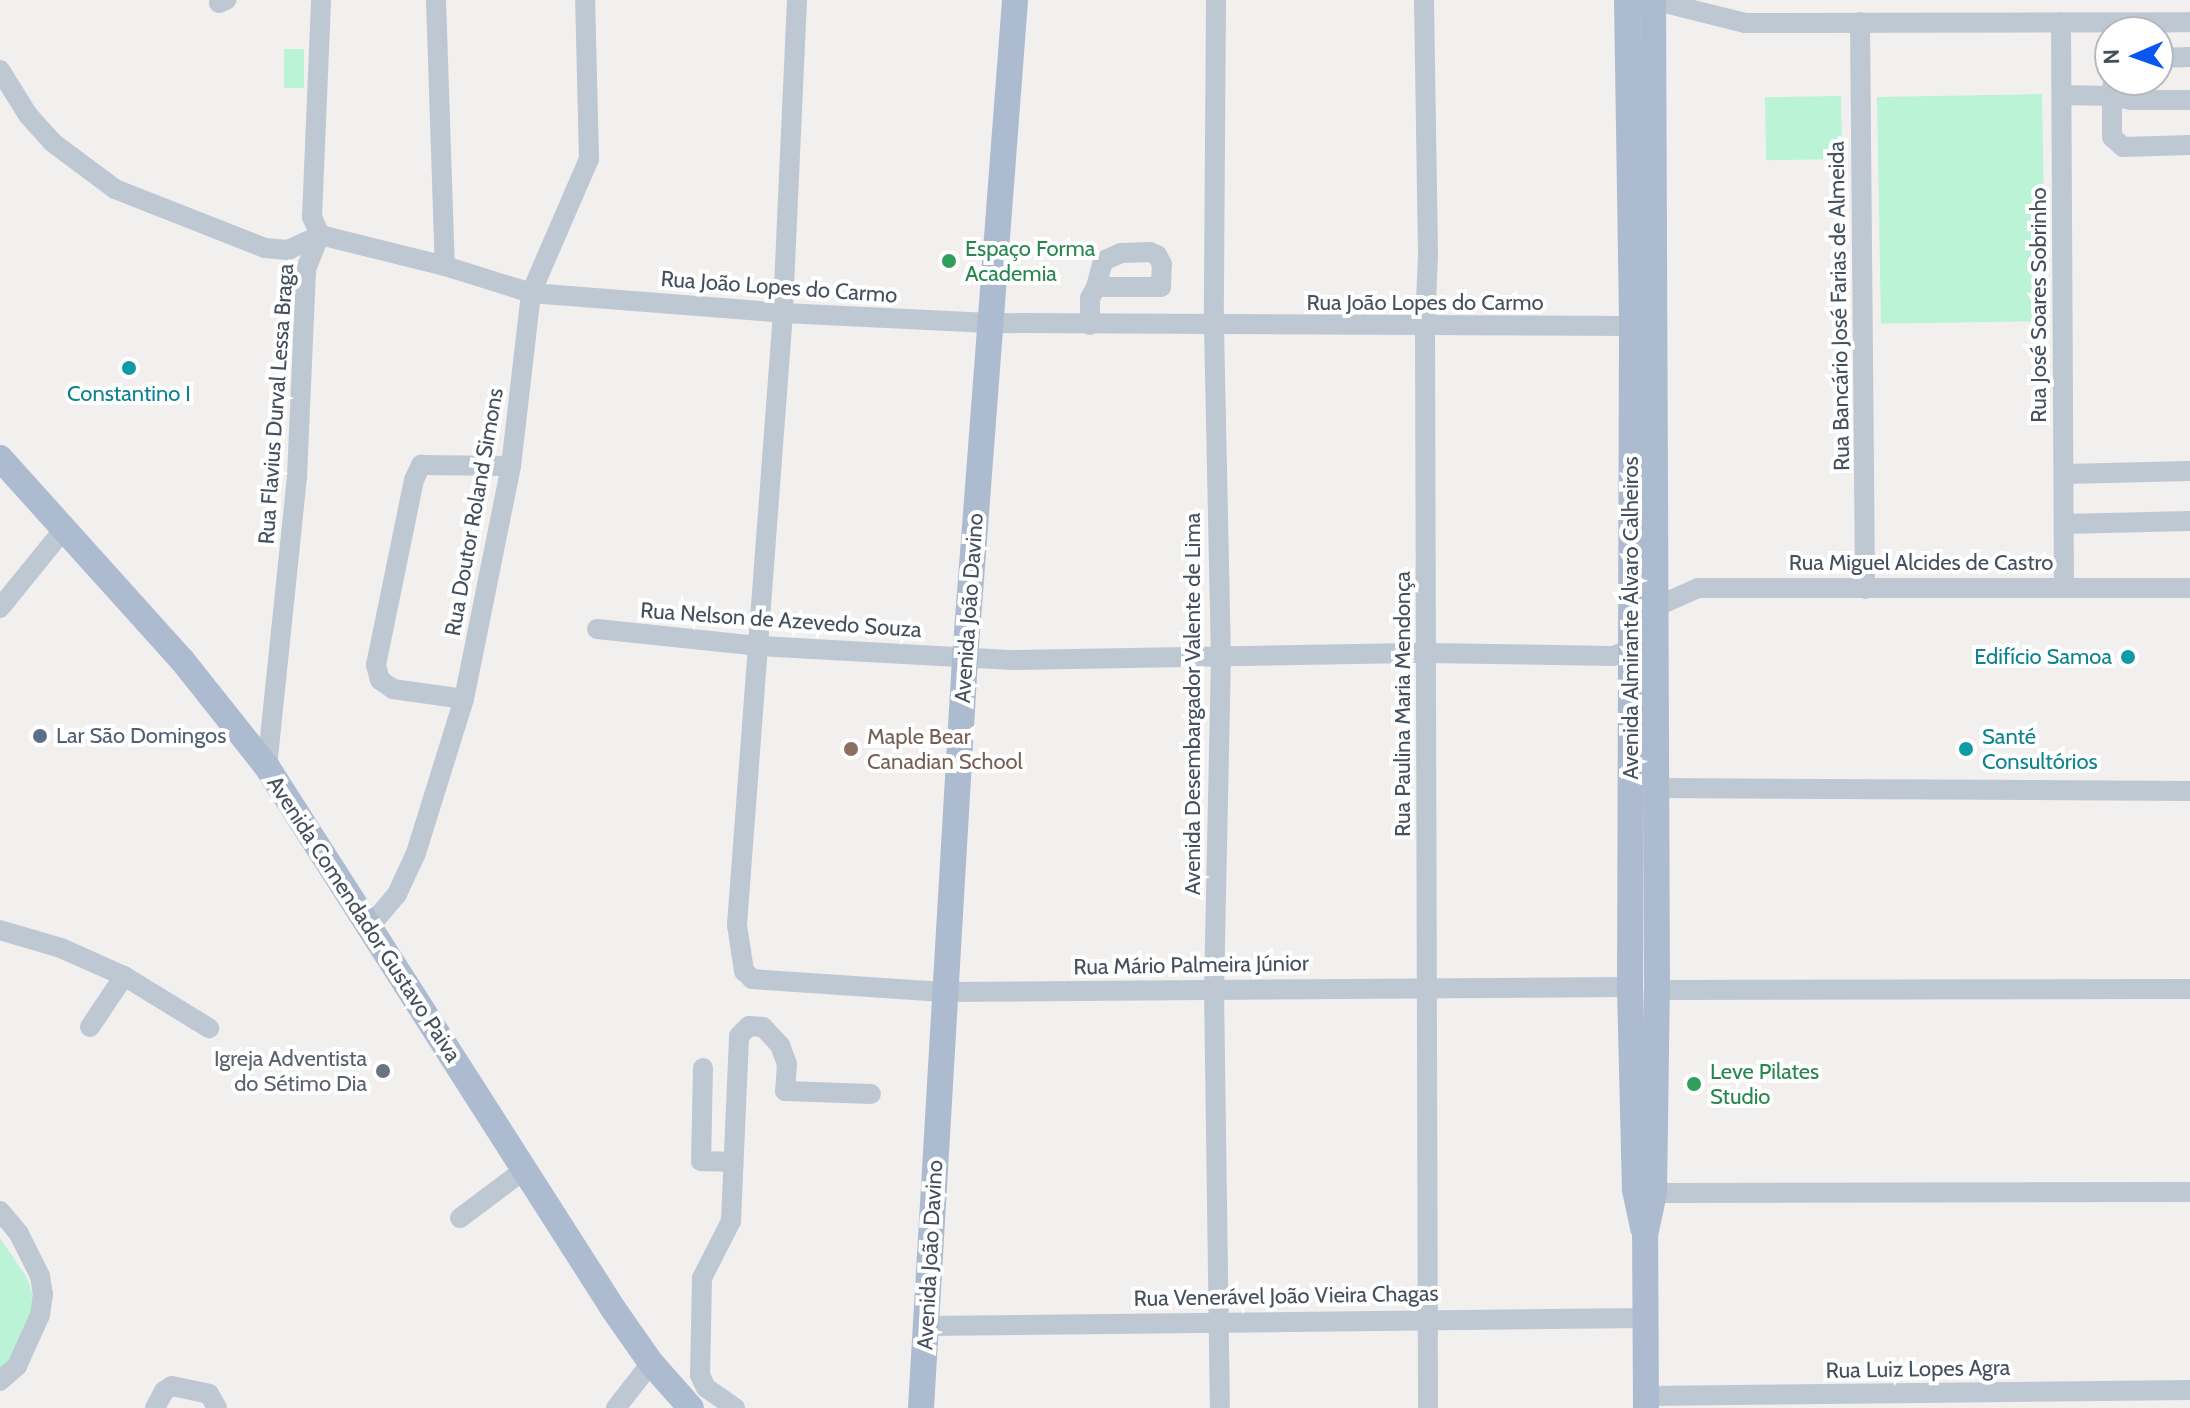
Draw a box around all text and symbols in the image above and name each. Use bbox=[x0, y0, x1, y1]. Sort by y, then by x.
north arrow bbox=[2094, 16, 2174, 96]
text: N bbox=[2098, 49, 2125, 65]
street label: Rua Bancário José Farias de Almeida bbox=[1823, 141, 1855, 471]
street label: Rua José Soares Sobrinho bbox=[2026, 187, 2052, 423]
place label: Espaço Forma Academia bbox=[965, 235, 1095, 286]
marker: Espaço Forma Academia bbox=[940, 252, 958, 270]
street label: Rua Flavius Durval Lessa Braga bbox=[253, 263, 299, 545]
street label: Rua João Lopes do Carmo bbox=[660, 266, 898, 308]
street label: Rua João Lopes do Carmo bbox=[1306, 290, 1544, 316]
marker: Constantino I bbox=[120, 359, 138, 377]
place label: Constantino I bbox=[67, 381, 191, 407]
street label: Rua Doutor Roland Simons bbox=[439, 386, 509, 638]
street label: Avenida Almirante Álvaro Calheiros bbox=[1618, 456, 1644, 780]
street label: Avenida João Davino bbox=[949, 512, 989, 704]
street label: Avenida Desembargador Valente de Lima bbox=[1180, 513, 1206, 895]
street label: Rua Miguel Alcides de Castro bbox=[1789, 550, 2053, 576]
street label: Rua Paulina Maria Mendonça bbox=[1390, 571, 1416, 837]
street label: Rua Nelson de Azevedo Souza bbox=[639, 597, 923, 643]
place label: Edifício Samoa bbox=[1974, 644, 2112, 670]
marker: Edifício Samoa bbox=[2119, 648, 2137, 666]
place label: Lar São Domingos bbox=[56, 723, 226, 749]
place label: Maple Bear Canadian School bbox=[867, 723, 1023, 774]
place label: Santé Consultórios bbox=[1982, 723, 2098, 774]
marker: Lar São Domingos bbox=[31, 727, 49, 745]
marker: Maple Bear Canadian School bbox=[842, 740, 860, 758]
marker: Santé Consultórios bbox=[1957, 740, 1975, 758]
street label: Avenida Comendador Gustavo Paiva bbox=[261, 771, 467, 1067]
street label: Rua Mário Palmeira Júnior bbox=[1073, 950, 1309, 980]
place label: Igreja Adventista do Sétimo Dia bbox=[214, 1045, 367, 1096]
place label: Leve Pilates Studio bbox=[1710, 1058, 1819, 1110]
marker: Igreja Adventista do Sétimo Dia bbox=[374, 1062, 392, 1080]
marker: Leve Pilates Studio bbox=[1685, 1075, 1703, 1093]
street label: Avenida João Davino bbox=[912, 1159, 948, 1351]
street label: Rua Venerável João Vieira Chagas bbox=[1133, 1280, 1439, 1312]
street label: Rua Luiz Lopes Agra bbox=[1825, 1354, 2011, 1384]

